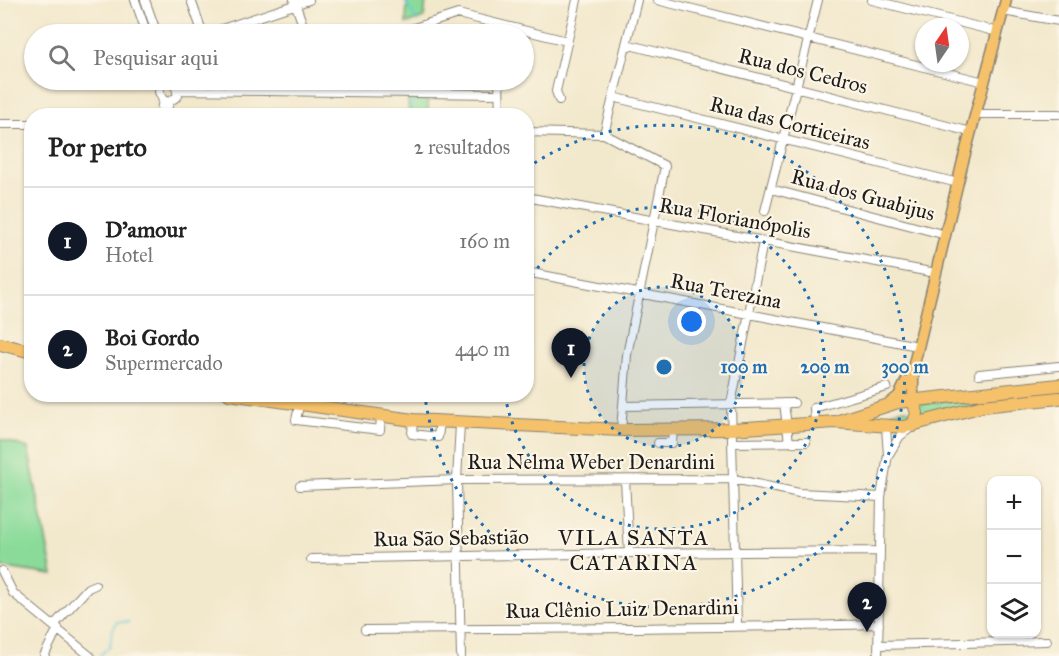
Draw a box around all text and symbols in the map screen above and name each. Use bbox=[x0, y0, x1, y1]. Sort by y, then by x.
north arrow bbox=[915, 18, 969, 72]
search box bbox=[24, 24, 534, 90]
icon: search bbox=[45, 41, 78, 74]
street label: Rua dos Cedros bbox=[736, 42, 870, 100]
text: Pesquisar aqui bbox=[93, 44, 218, 71]
street label: Rua das Corticeiras bbox=[707, 90, 873, 156]
text: Por perto bbox=[48, 131, 147, 163]
text: 2 resultados bbox=[414, 135, 510, 159]
street label: Rua dos Guabijus bbox=[788, 163, 938, 227]
street label: Rua Florianópolis bbox=[657, 192, 813, 244]
text: D'amour bbox=[105, 216, 187, 243]
text: 1 bbox=[64, 229, 71, 253]
text: 160 m bbox=[459, 229, 510, 253]
text: Hotel bbox=[105, 243, 153, 267]
street label: Rua Terezina bbox=[668, 267, 784, 315]
your location bbox=[677, 307, 706, 336]
text: Boi Gordo bbox=[105, 324, 199, 351]
pin: 1 bbox=[552, 328, 590, 378]
text: 2 bbox=[63, 337, 72, 361]
text: 440 m bbox=[455, 337, 510, 361]
text: Supermercado bbox=[105, 351, 223, 375]
text: 100 m bbox=[721, 356, 768, 378]
text: 200 m bbox=[801, 356, 850, 378]
text: 300 m bbox=[881, 356, 929, 379]
centre of rings bbox=[654, 357, 674, 377]
street label: Rua Nelma Weber Denardini bbox=[467, 449, 715, 475]
map controls bbox=[987, 476, 1041, 638]
button: + bbox=[987, 476, 1041, 530]
street label: Rua São Sebastião bbox=[373, 524, 529, 552]
district label: VILA SANTA CATARINA bbox=[557, 524, 710, 576]
button: − bbox=[987, 530, 1041, 584]
pin: 2 bbox=[848, 582, 886, 632]
button: layers bbox=[987, 584, 1041, 638]
street label: Rua Clênio Luiz Denardini bbox=[505, 594, 739, 624]

